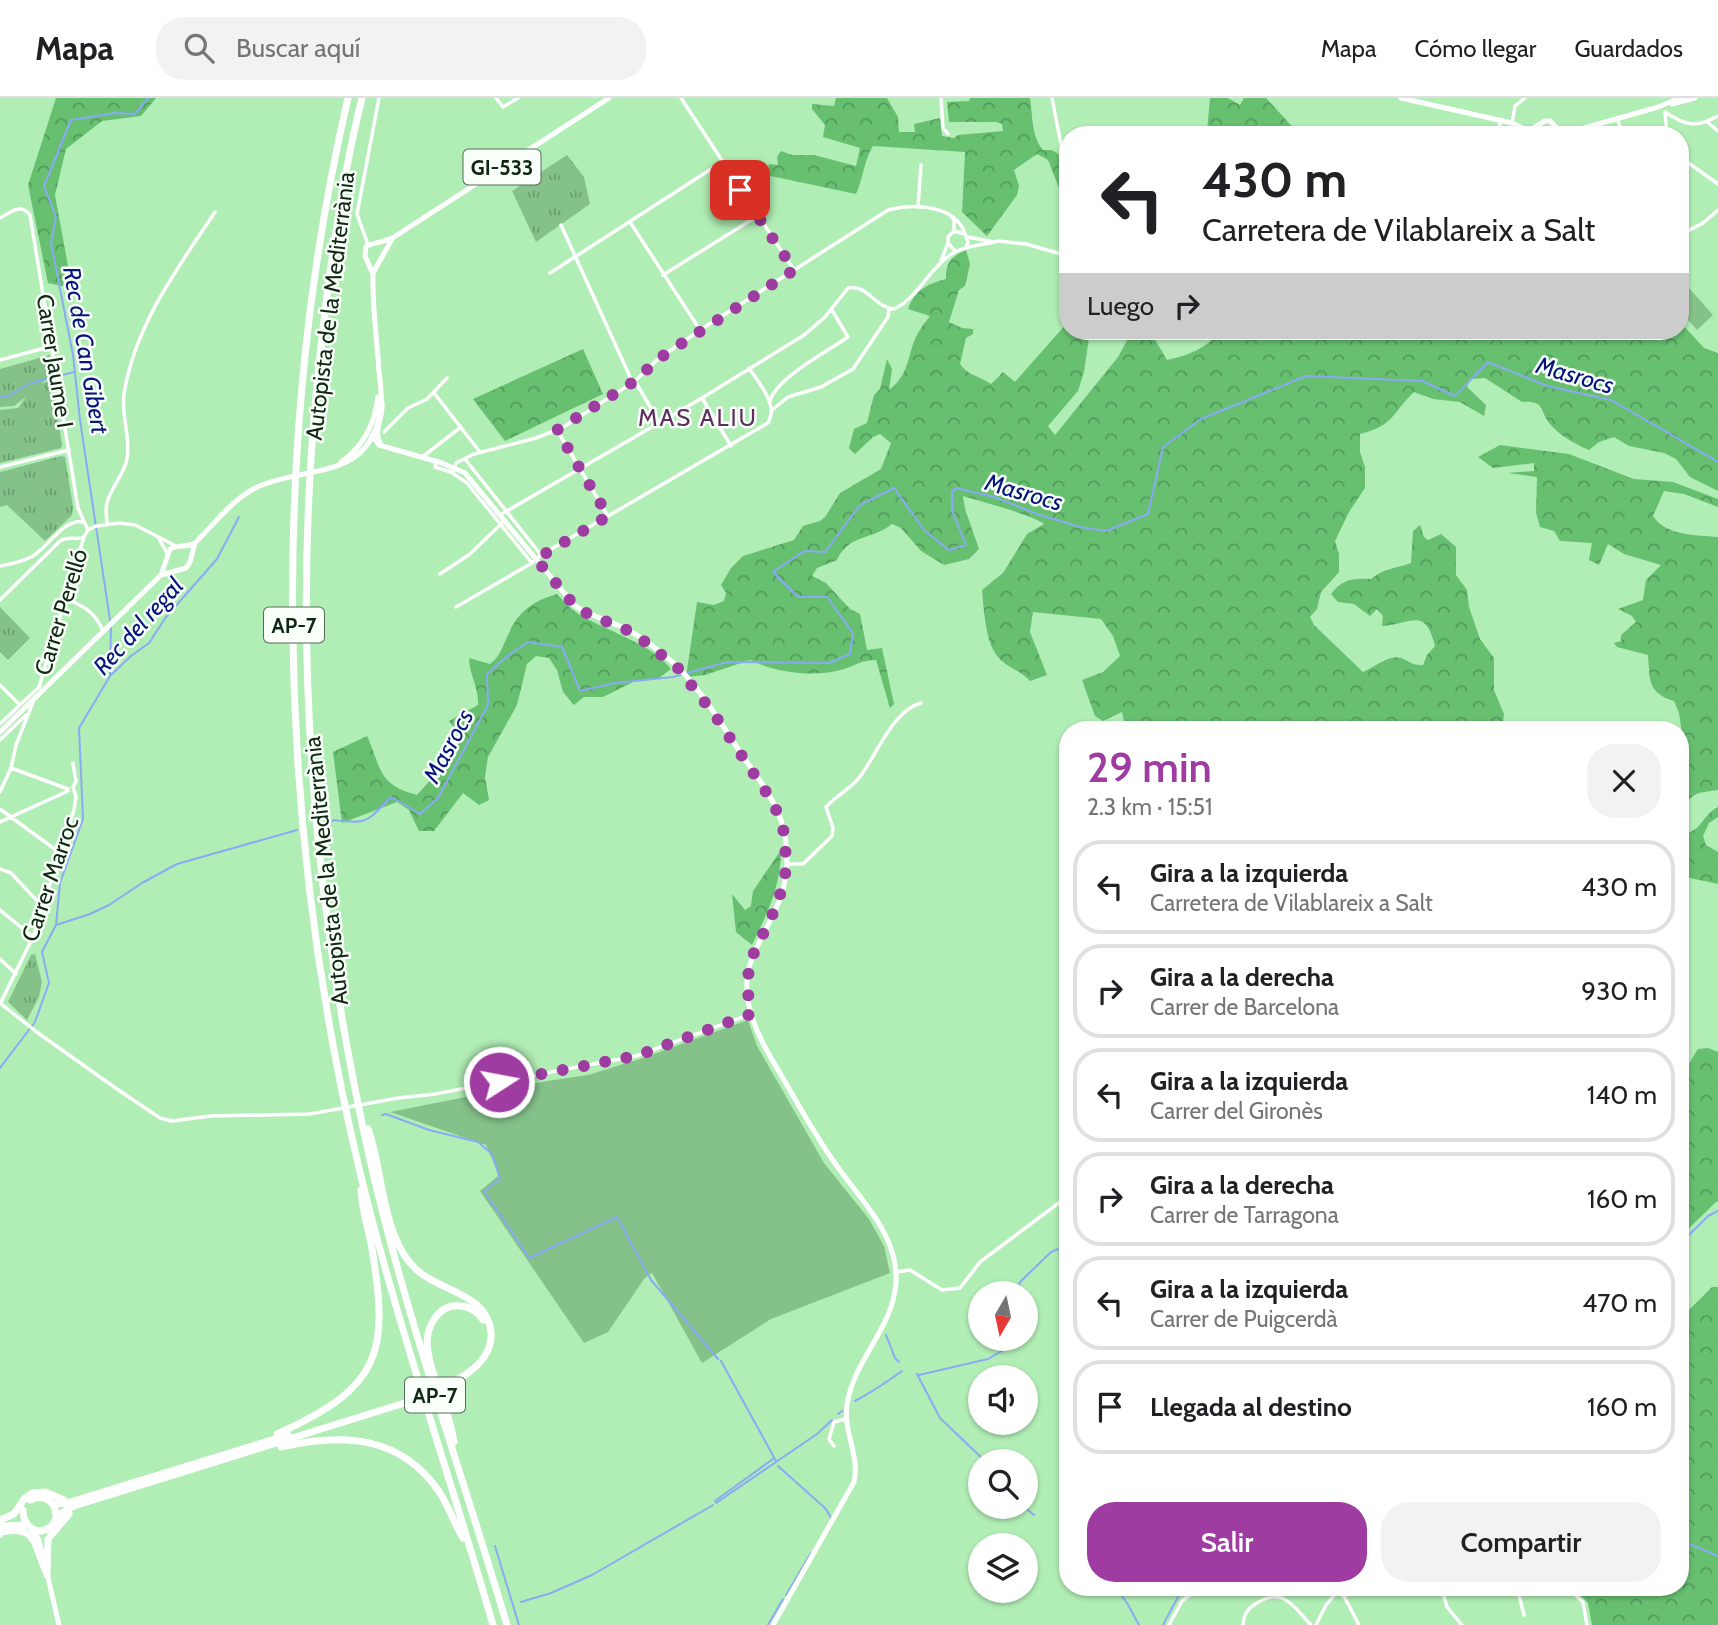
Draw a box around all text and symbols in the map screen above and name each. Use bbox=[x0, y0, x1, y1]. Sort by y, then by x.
search box bbox=[156, 17, 646, 80]
text: Mapa bbox=[35, 28, 114, 68]
icon: search bbox=[180, 29, 218, 67]
text: Buscar aquí bbox=[236, 32, 360, 64]
text: Mapa bbox=[1321, 34, 1377, 63]
text: Cómo llegar bbox=[1415, 34, 1536, 63]
text: Guardados bbox=[1574, 34, 1683, 63]
road number: GI-533 bbox=[463, 150, 540, 184]
text: 430 m bbox=[1202, 150, 1347, 209]
icon: left bbox=[1087, 154, 1178, 245]
pin bbox=[710, 160, 770, 220]
street label: Autopista de la Mediterrània bbox=[300, 170, 360, 442]
icon: arrive bbox=[721, 171, 759, 209]
text: Carretera de Vilablareix a Salt bbox=[1202, 210, 1595, 249]
water label: Rec de Can Gibert bbox=[57, 264, 115, 437]
icon: right bbox=[1168, 287, 1206, 325]
text: Luego bbox=[1087, 290, 1154, 322]
street label: Carrer Jaume I bbox=[31, 292, 79, 430]
water label: Masrocs bbox=[1532, 350, 1617, 400]
district label: MAS ALIU bbox=[638, 403, 758, 432]
water label: Masrocs bbox=[981, 467, 1066, 517]
street label: Carrer Perelló bbox=[29, 546, 93, 678]
water label: Rec del regal bbox=[87, 571, 189, 681]
road number: AP-7 bbox=[264, 608, 324, 642]
water label: Masrocs bbox=[416, 704, 479, 789]
street label: Autopista de la Mediterrània bbox=[298, 735, 354, 1007]
text: 29 min bbox=[1087, 741, 1212, 793]
button: close bbox=[1587, 744, 1661, 818]
text: 2.3 km · 15:51 bbox=[1087, 793, 1212, 821]
street label: Carrer Marroc bbox=[16, 813, 84, 945]
text: Gira a la izquierda bbox=[1150, 857, 1348, 889]
icon: left bbox=[1091, 868, 1129, 906]
text: 430 m bbox=[1581, 871, 1657, 903]
text: Carretera de Vilablareix a Salt bbox=[1150, 889, 1433, 917]
text: Gira a la derecha bbox=[1150, 961, 1334, 993]
icon: right bbox=[1091, 972, 1129, 1010]
text: 930 m bbox=[1581, 975, 1657, 1007]
text: Carrer de Barcelona bbox=[1150, 993, 1339, 1021]
position arrow bbox=[462, 1045, 536, 1119]
text: Gira a la izquierda bbox=[1150, 1065, 1348, 1097]
icon: left bbox=[1091, 1076, 1129, 1114]
text: 140 m bbox=[1587, 1079, 1657, 1111]
text: Carrer del Gironès bbox=[1150, 1097, 1323, 1125]
text: Gira a la derecha bbox=[1150, 1169, 1334, 1201]
icon: right bbox=[1091, 1180, 1129, 1218]
text: 160 m bbox=[1587, 1183, 1657, 1215]
text: Carrer de Tarragona bbox=[1150, 1201, 1339, 1229]
text: Gira a la izquierda bbox=[1150, 1273, 1348, 1305]
north arrow bbox=[968, 1281, 1038, 1351]
map controls bbox=[968, 1281, 1038, 1603]
icon: left bbox=[1091, 1284, 1129, 1322]
text: 470 m bbox=[1582, 1287, 1657, 1319]
text: Carrer de Puigcerdà bbox=[1150, 1305, 1338, 1333]
button: sound bbox=[968, 1365, 1038, 1435]
road number: AP-7 bbox=[405, 1378, 465, 1412]
icon: arrive bbox=[1091, 1388, 1129, 1426]
text: Llegada al destino bbox=[1150, 1391, 1352, 1423]
text: 160 m bbox=[1587, 1391, 1657, 1423]
button: search bbox=[968, 1449, 1038, 1519]
button: Salir bbox=[1087, 1502, 1367, 1582]
button: Compartir bbox=[1381, 1502, 1661, 1582]
button: layers bbox=[968, 1533, 1038, 1603]

